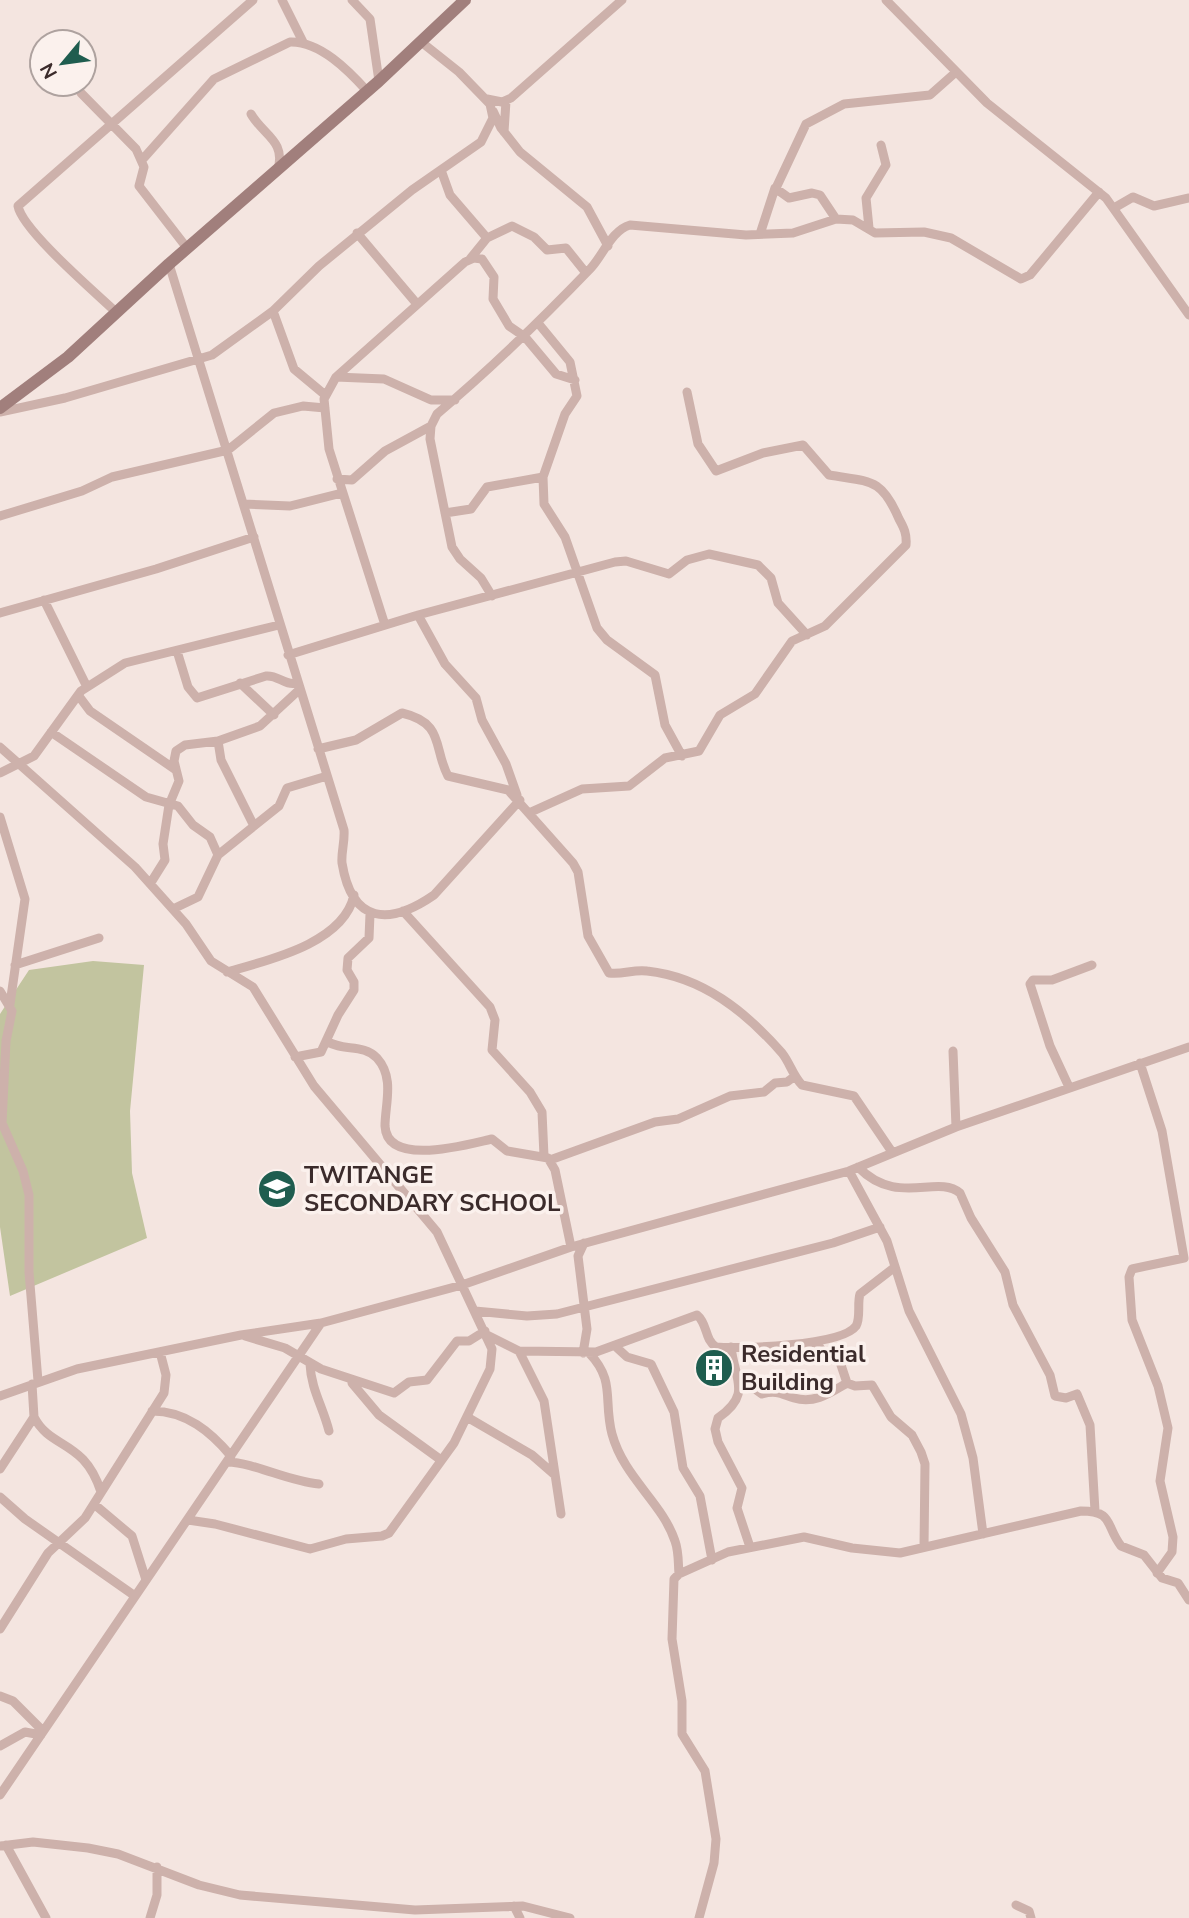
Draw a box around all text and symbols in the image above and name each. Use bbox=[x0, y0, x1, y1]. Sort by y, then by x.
north arrow bbox=[28, 28, 98, 98]
text: N bbox=[34, 58, 64, 83]
place label: TWITANGE SECONDARY SCHOOL bbox=[304, 1159, 561, 1219]
school or university icon: TWITANGE SECONDARY SCHOOL bbox=[256, 1168, 298, 1210]
place label: Residential Building bbox=[741, 1338, 866, 1398]
building icon: Residential Building bbox=[693, 1347, 735, 1389]

